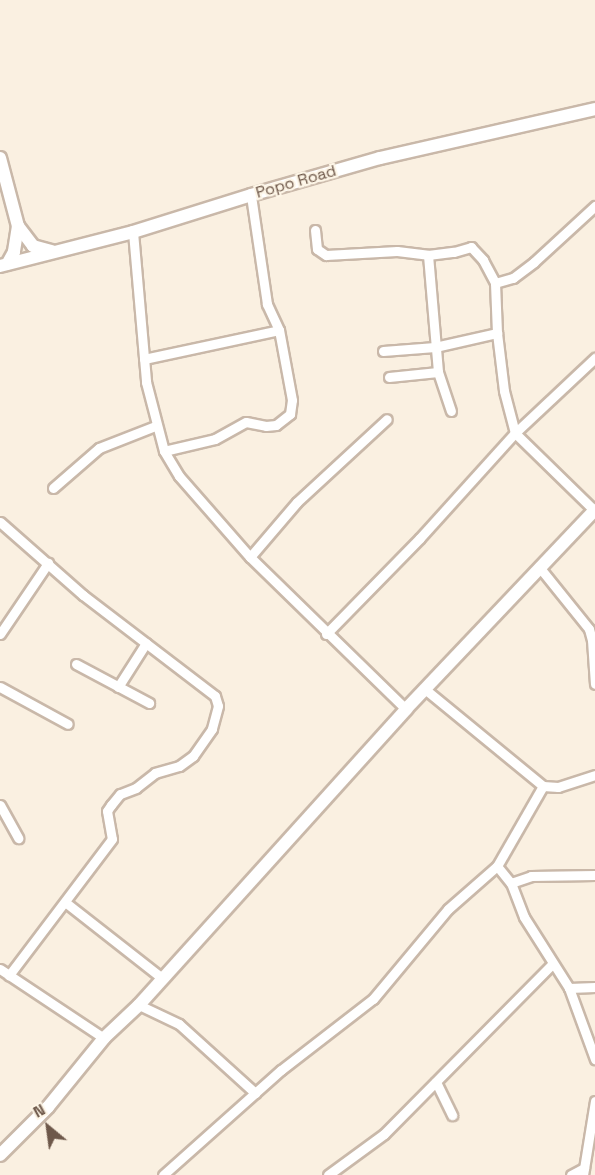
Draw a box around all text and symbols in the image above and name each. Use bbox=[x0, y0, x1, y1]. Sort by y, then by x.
street label: Popo Road bbox=[254, 161, 338, 203]
north arrow bbox=[18, 1097, 78, 1157]
text: N bbox=[29, 1099, 49, 1123]

